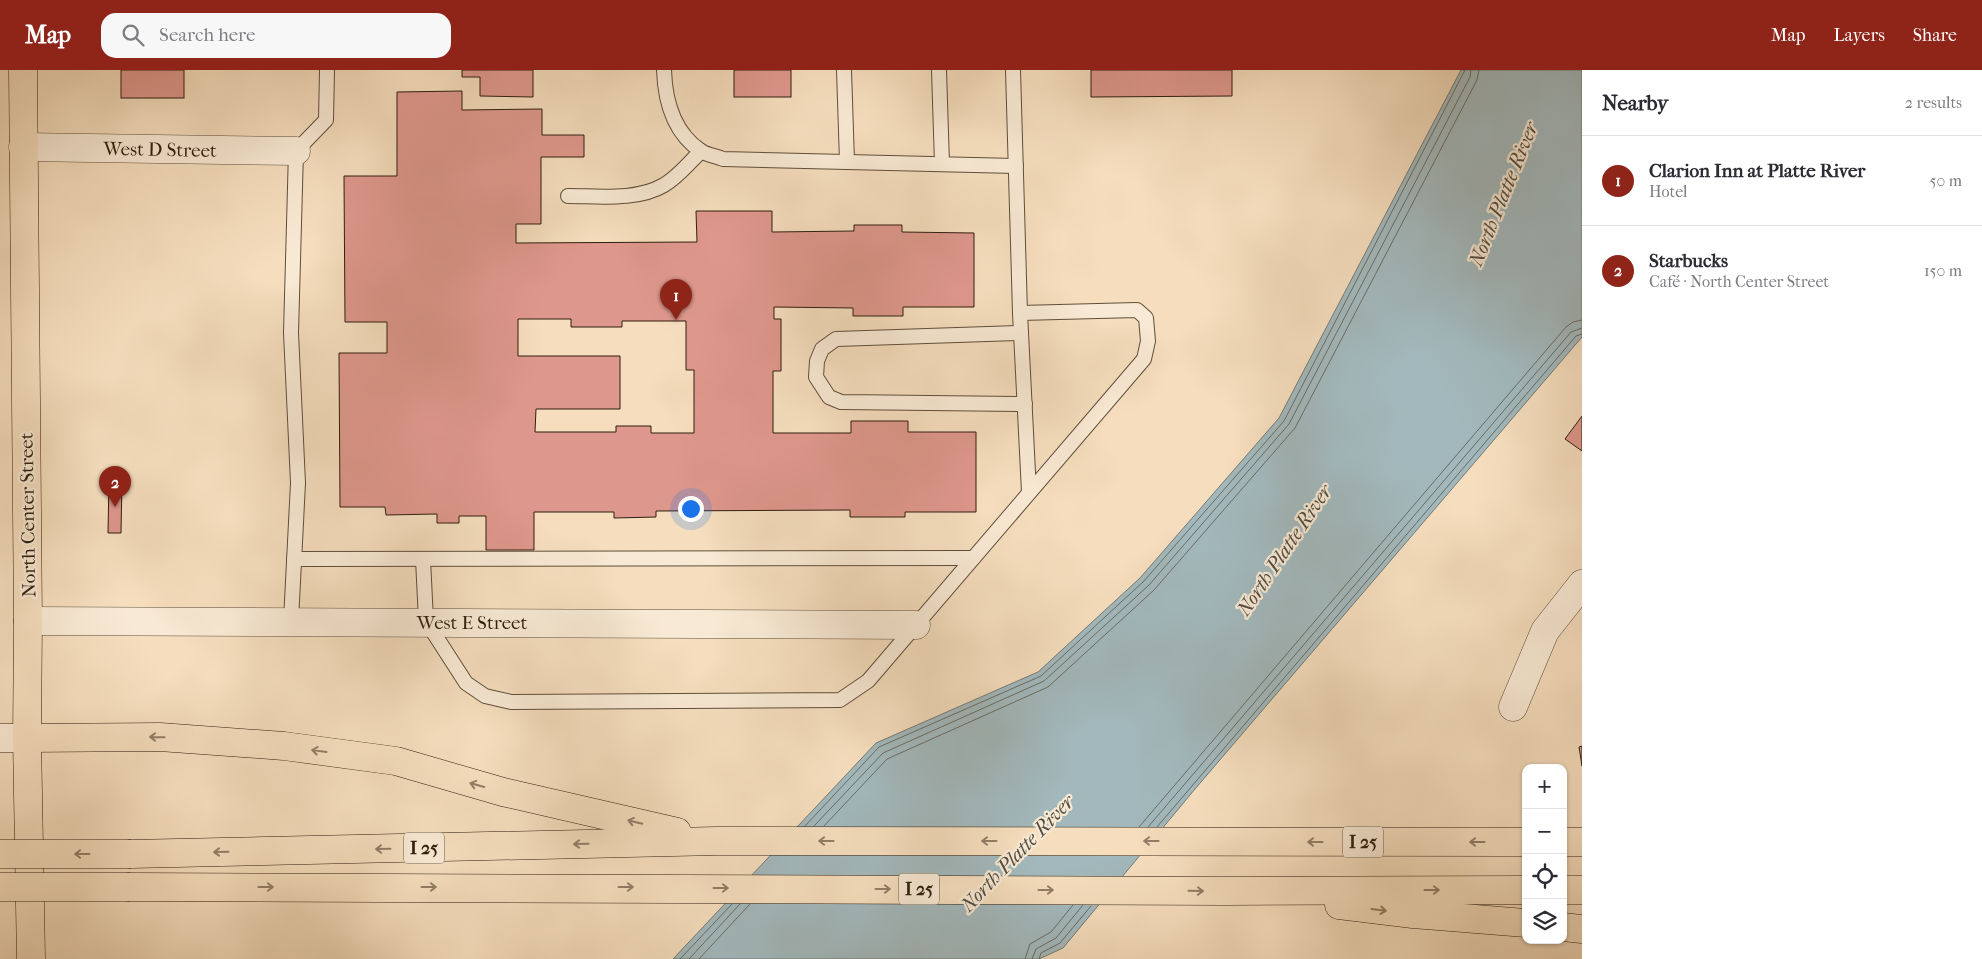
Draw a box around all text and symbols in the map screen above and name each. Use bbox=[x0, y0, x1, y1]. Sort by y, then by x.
search box bbox=[101, 13, 451, 58]
text: Map bbox=[25, 21, 71, 49]
icon: search bbox=[119, 21, 147, 49]
text: Search here bbox=[159, 24, 255, 46]
text: Map bbox=[1771, 25, 1805, 46]
text: Layers bbox=[1833, 25, 1885, 46]
text: Share bbox=[1913, 25, 1957, 46]
text: Nearby bbox=[1602, 91, 1668, 115]
text: 2 results bbox=[1905, 93, 1962, 112]
water label: North Platte River bbox=[1464, 117, 1544, 270]
street label: West D Street bbox=[102, 138, 217, 162]
text: Clarion Inn at Platte River bbox=[1649, 160, 1865, 182]
text: 1 bbox=[1615, 171, 1621, 190]
text: 50 m bbox=[1930, 171, 1962, 190]
text: Hotel bbox=[1649, 182, 1687, 201]
text: Starbucks bbox=[1649, 250, 1728, 272]
text: 2 bbox=[1614, 261, 1622, 280]
text: 150 m bbox=[1924, 261, 1962, 280]
text: Café · North Center Street bbox=[1649, 272, 1829, 291]
pin: 1 bbox=[660, 279, 692, 320]
street label: North Center Street bbox=[16, 432, 40, 598]
pin: 2 bbox=[99, 466, 131, 507]
water label: North Platte River bbox=[1232, 479, 1338, 621]
your location bbox=[678, 496, 704, 522]
street label: West E Street bbox=[416, 612, 527, 634]
one-way arrow bbox=[149, 732, 166, 742]
one-way arrow bbox=[311, 746, 327, 756]
map controls bbox=[1522, 764, 1567, 944]
button: + bbox=[1522, 764, 1567, 809]
one-way arrow bbox=[470, 779, 486, 789]
water label: North Platte River bbox=[955, 789, 1080, 917]
button: − bbox=[1522, 809, 1567, 854]
one-way arrow bbox=[628, 817, 644, 826]
road number: I 25 bbox=[1343, 826, 1383, 858]
road number: I 25 bbox=[404, 832, 444, 864]
one-way arrow bbox=[818, 836, 834, 846]
one-way arrow bbox=[981, 836, 997, 846]
one-way arrow bbox=[1143, 836, 1160, 846]
one-way arrow bbox=[1307, 837, 1323, 847]
one-way arrow bbox=[1469, 837, 1486, 847]
one-way arrow bbox=[573, 839, 590, 849]
one-way arrow bbox=[376, 844, 392, 853]
one-way arrow bbox=[213, 847, 230, 857]
one-way arrow bbox=[74, 849, 90, 859]
button: locate bbox=[1522, 854, 1567, 899]
road number: I 25 bbox=[899, 874, 939, 904]
one-way arrow bbox=[258, 882, 274, 892]
one-way arrow bbox=[420, 882, 437, 892]
one-way arrow bbox=[618, 882, 634, 892]
one-way arrow bbox=[712, 883, 729, 893]
one-way arrow bbox=[875, 884, 891, 894]
one-way arrow bbox=[1038, 885, 1054, 895]
one-way arrow bbox=[1424, 885, 1440, 895]
one-way arrow bbox=[1188, 886, 1204, 896]
button: layers bbox=[1522, 899, 1567, 944]
one-way arrow bbox=[1370, 905, 1386, 915]

